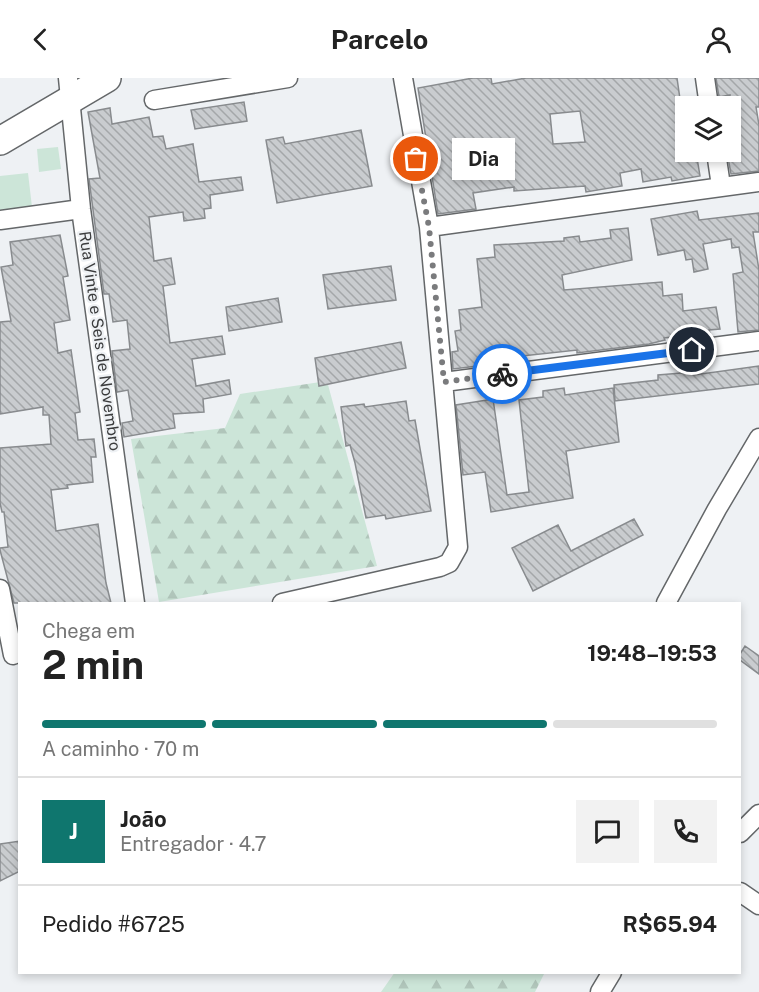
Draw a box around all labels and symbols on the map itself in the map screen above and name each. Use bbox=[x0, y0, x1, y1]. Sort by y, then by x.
pin bbox=[390, 133, 441, 184]
callout: Dia bbox=[452, 138, 515, 180]
street label: Rua Vinte e Seis de Novembro bbox=[75, 230, 125, 452]
pin bbox=[666, 324, 717, 375]
courier bbox=[472, 344, 532, 404]

